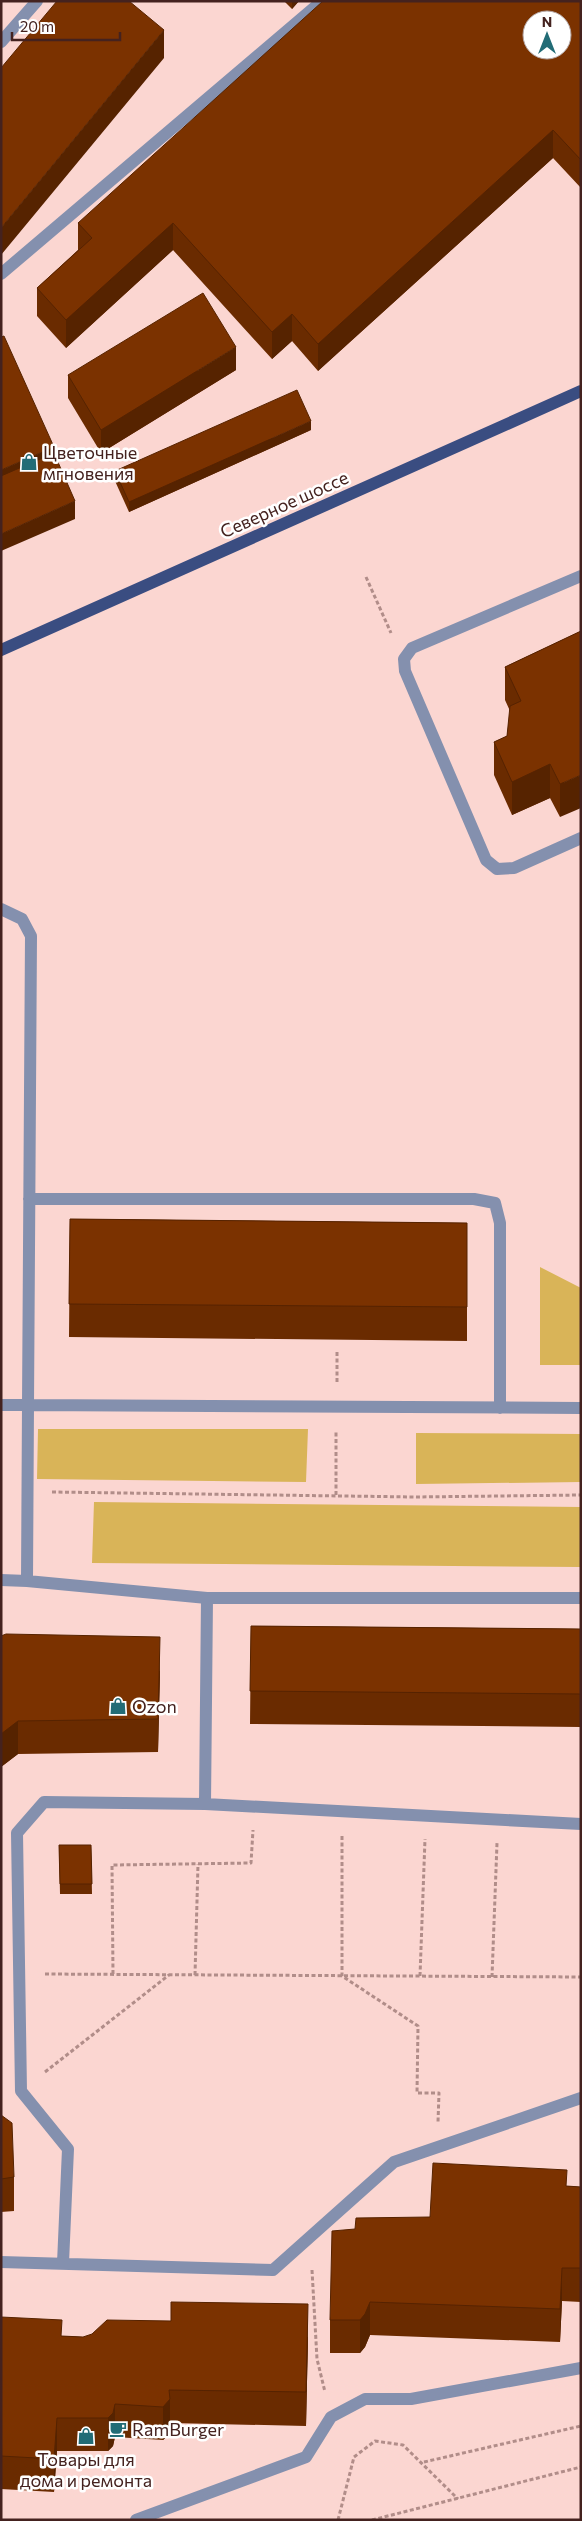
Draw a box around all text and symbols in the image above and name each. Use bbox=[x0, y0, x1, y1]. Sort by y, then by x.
scale bar bbox=[12, 10, 120, 42]
north arrow bbox=[522, 10, 572, 60]
text: N bbox=[542, 13, 552, 30]
text: 20 m bbox=[20, 17, 54, 35]
place label: Цветочные мгновения bbox=[43, 441, 137, 484]
shop icon: Цветочные мгновения bbox=[19, 452, 39, 472]
street label: Северное шоссе bbox=[216, 466, 352, 542]
place label: Ozon bbox=[132, 1695, 177, 1717]
shop icon: Ozon bbox=[108, 1696, 128, 1716]
place label: RamBurger bbox=[132, 2418, 224, 2440]
cafe icon: RamBurger bbox=[108, 2419, 128, 2439]
shop icon: Товары для дома и ремонта bbox=[76, 2426, 96, 2446]
place label: Товары для дома и ремонта bbox=[20, 2448, 152, 2491]

